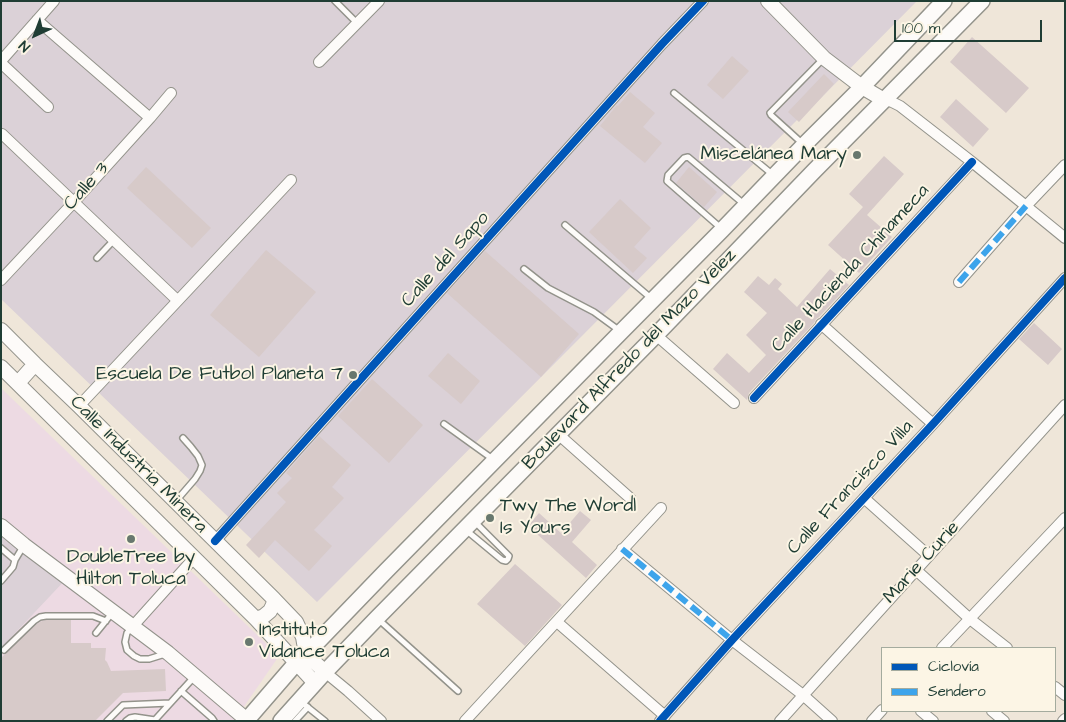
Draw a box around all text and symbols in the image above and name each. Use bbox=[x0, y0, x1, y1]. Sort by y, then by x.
north arrow bbox=[10, 10, 60, 60]
scale bar bbox=[896, 10, 1044, 42]
text: 100 m bbox=[902, 18, 941, 39]
text: N bbox=[15, 36, 35, 56]
place label: Miscelánea Mary bbox=[701, 144, 847, 166]
marker: Miscelánea Mary bbox=[851, 149, 863, 161]
street label: Calle 3 bbox=[60, 158, 114, 216]
street label: Calle Hacienda Chinameca bbox=[767, 180, 935, 358]
street label: Calle del Sapo bbox=[397, 208, 495, 312]
street label: Boulevard Alfredo del Mazo Velez bbox=[518, 245, 742, 475]
place label: Escuela De Futbol Planeta 7 bbox=[96, 364, 343, 386]
marker: Escuela De Futbol Planeta 7 bbox=[347, 369, 359, 381]
street label: Calle Industria Minera bbox=[64, 391, 212, 539]
street label: Calle Francisco Villa bbox=[783, 416, 919, 560]
place label: Twy The Wordl Is Yours bbox=[500, 496, 636, 540]
marker: Twy The Wordl Is Yours bbox=[484, 512, 496, 524]
street label: Marie Curie bbox=[879, 517, 965, 609]
marker: DoubleTree by Hilton Toluca bbox=[125, 533, 137, 545]
place label: DoubleTree by Hilton Toluca bbox=[67, 547, 195, 591]
place label: Instituto Vidance Toluca bbox=[259, 620, 389, 664]
marker: Instituto Vidance Toluca bbox=[243, 636, 255, 648]
legend bbox=[881, 647, 1056, 712]
text: Ciclovía bbox=[928, 656, 979, 677]
text: Sendero bbox=[928, 681, 986, 702]

